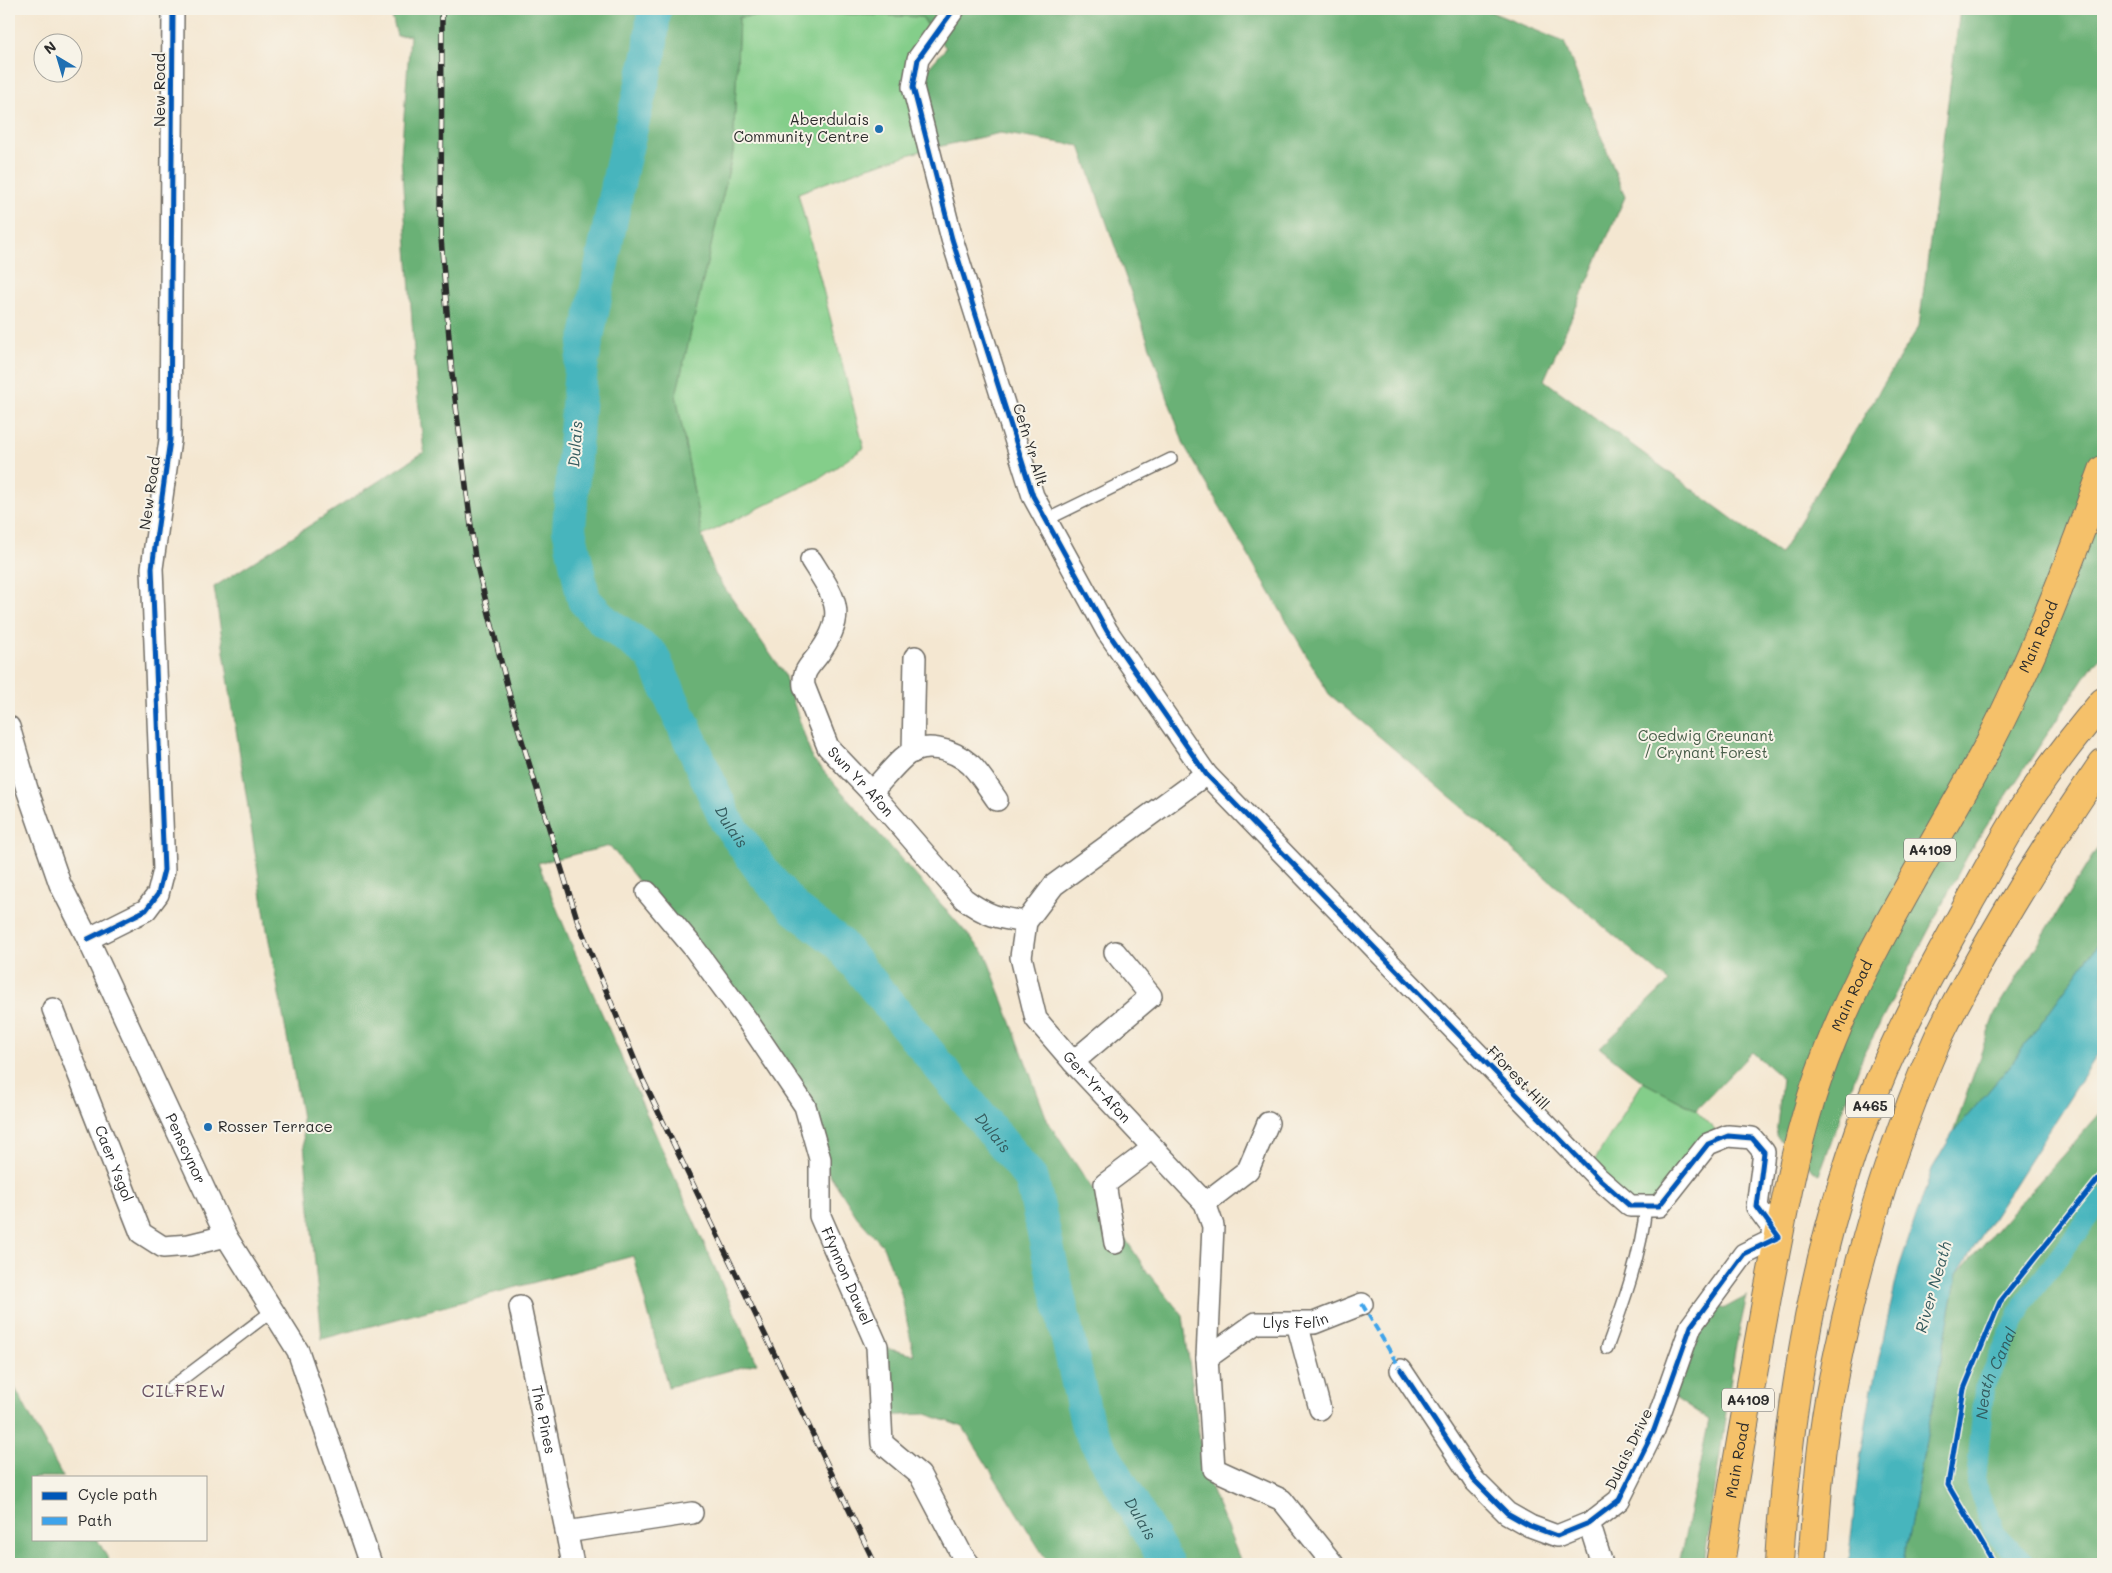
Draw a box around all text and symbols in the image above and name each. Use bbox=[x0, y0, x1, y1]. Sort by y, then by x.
north arrow bbox=[32, 32, 82, 82]
text: N bbox=[40, 37, 60, 58]
street label: New Road bbox=[149, 53, 169, 127]
place label: Aberdulais Community Centre bbox=[733, 109, 869, 146]
marker: Aberdulais Community Centre bbox=[873, 123, 885, 135]
street label: Cefn Yr Allt bbox=[1009, 401, 1053, 489]
water label: Dulais bbox=[562, 420, 587, 468]
street label: New Road bbox=[134, 455, 164, 531]
street label: Main Road bbox=[2013, 597, 2062, 676]
park label: Coedwig Creunant / Crynant Forest bbox=[1638, 725, 1774, 762]
street label: Swn Yr Afon bbox=[824, 742, 899, 820]
water label: Dulais bbox=[711, 802, 753, 852]
road number: A4109 bbox=[1904, 838, 1956, 862]
street label: Main Road bbox=[1826, 957, 1876, 1034]
street label: Fforest Hill bbox=[1483, 1041, 1554, 1114]
street label: Ger-Yr-Afon bbox=[1059, 1046, 1136, 1127]
road number: A465 bbox=[1846, 1094, 1894, 1118]
water label: Dulais bbox=[971, 1107, 1017, 1157]
street label: Penscynor bbox=[161, 1110, 211, 1187]
place label: Rosser Terrace bbox=[218, 1116, 333, 1136]
marker: Rosser Terrace bbox=[202, 1121, 214, 1133]
street label: Caer Ysgol bbox=[91, 1122, 139, 1204]
street label: Ffynnon Dawel bbox=[817, 1224, 878, 1328]
water label: River Neath bbox=[1909, 1239, 1956, 1335]
street label: Llys Felin bbox=[1263, 1307, 1331, 1332]
water label: Neath Canal bbox=[1970, 1324, 2021, 1420]
district label: CILFREW bbox=[142, 1378, 226, 1402]
street label: The Pines bbox=[527, 1383, 561, 1456]
road number: A4109 bbox=[1722, 1388, 1774, 1412]
street label: Dulais Drive bbox=[1600, 1405, 1656, 1492]
street label: Main Road bbox=[1720, 1421, 1753, 1500]
legend bbox=[32, 1476, 208, 1540]
text: Cycle path bbox=[78, 1484, 157, 1504]
water label: Dulais bbox=[1120, 1493, 1162, 1544]
text: Path bbox=[78, 1510, 112, 1530]

